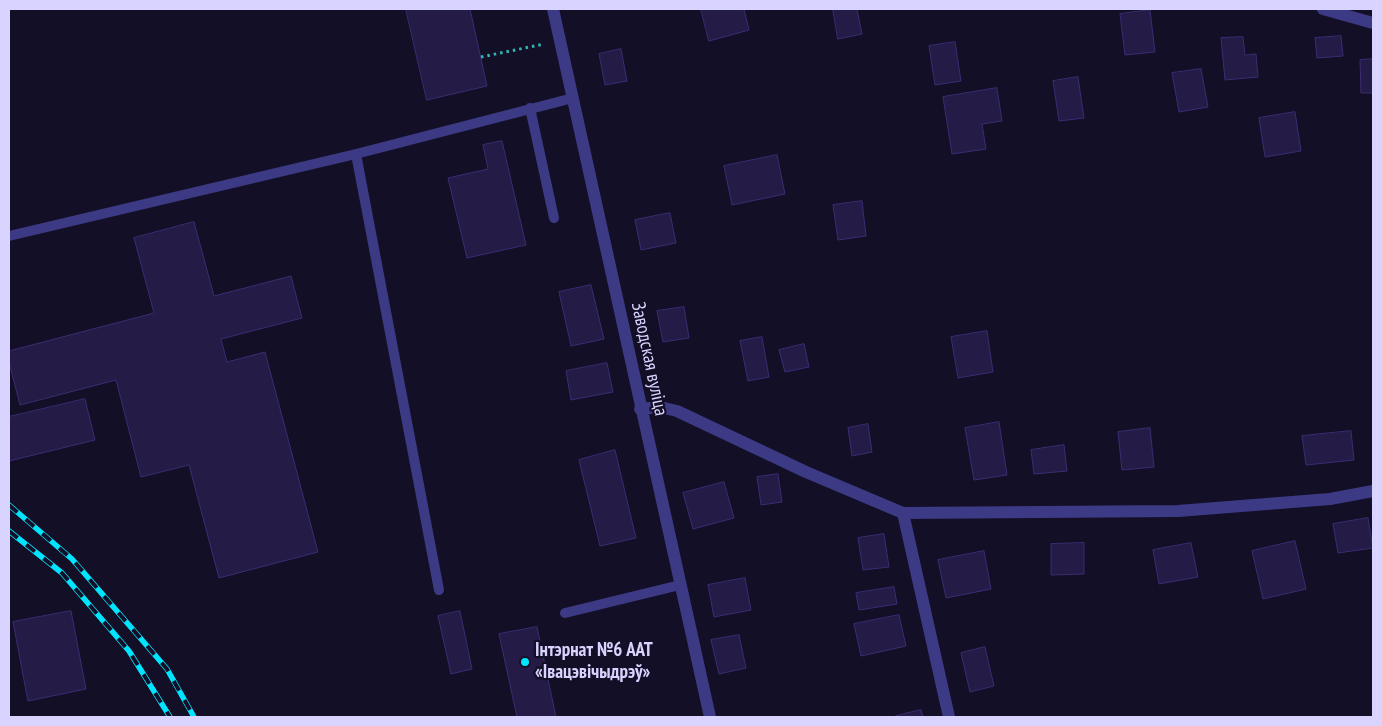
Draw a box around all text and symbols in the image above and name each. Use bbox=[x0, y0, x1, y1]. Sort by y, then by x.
street label: Заводская вуліца bbox=[626, 300, 672, 418]
place label: Інтэрнат №6 ААТ «Івацэвічыдрэў» bbox=[535, 640, 653, 684]
marker: Інтэрнат №6 ААТ «Івацэвічыдрэў» bbox=[519, 656, 531, 668]

